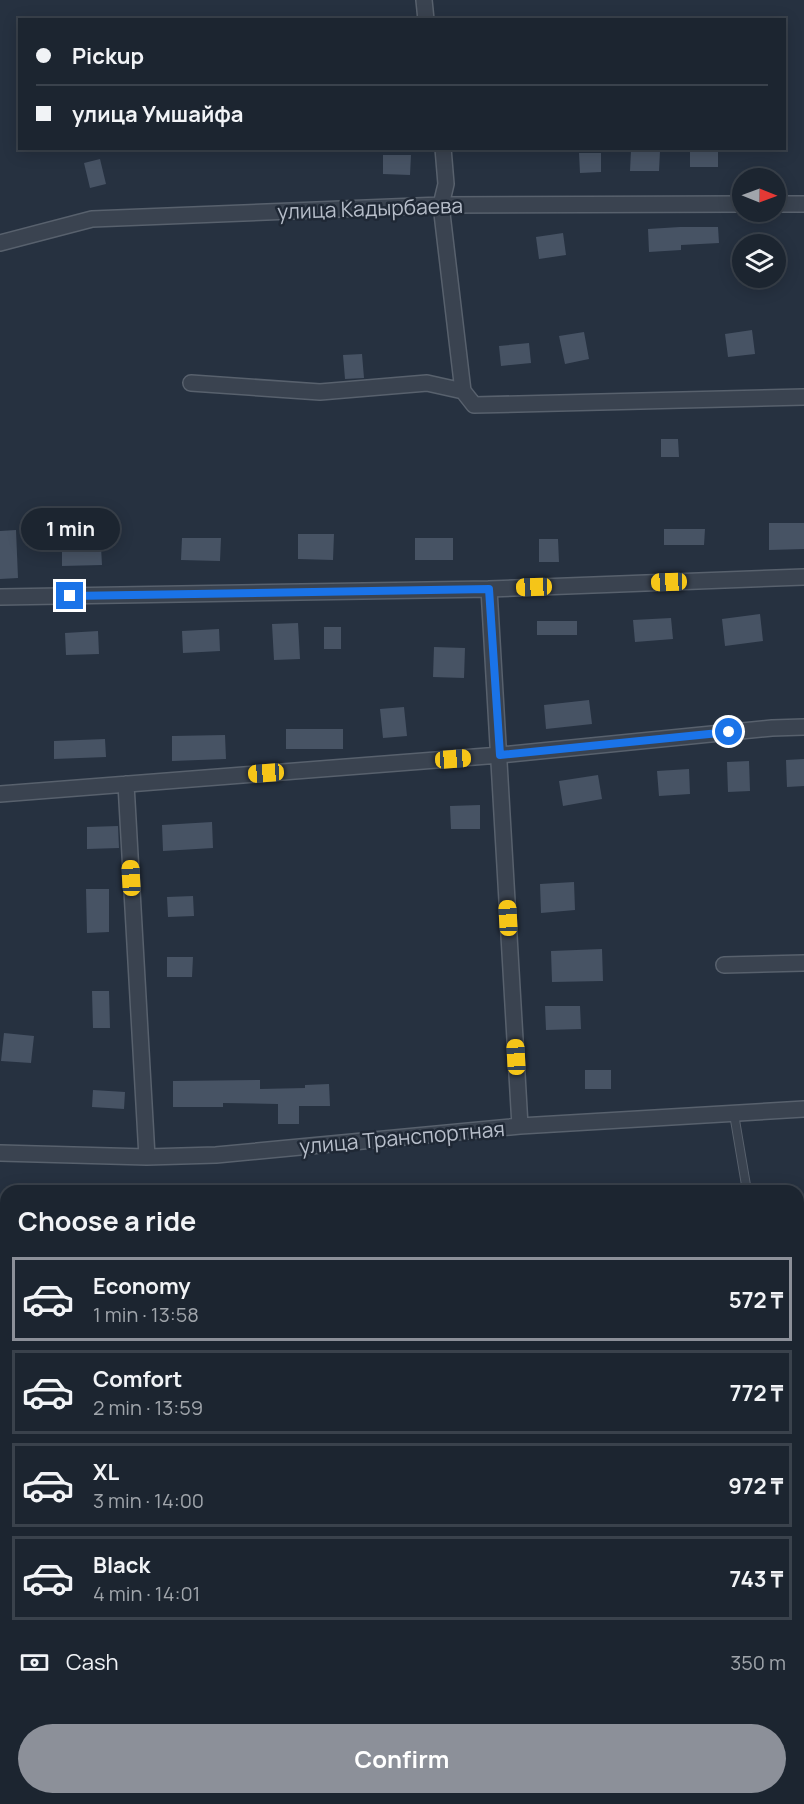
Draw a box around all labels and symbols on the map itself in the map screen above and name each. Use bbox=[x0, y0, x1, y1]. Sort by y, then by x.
north arrow bbox=[732, 168, 786, 222]
street label: улица Кадырбаева bbox=[277, 191, 463, 225]
callout: 1 min bbox=[20, 509, 119, 551]
car bbox=[651, 572, 687, 592]
car bbox=[516, 577, 552, 597]
route end bbox=[56, 582, 83, 609]
route start bbox=[715, 718, 742, 745]
car bbox=[434, 749, 472, 769]
car bbox=[247, 763, 285, 783]
car bbox=[121, 860, 141, 896]
car bbox=[498, 900, 518, 936]
car bbox=[506, 1039, 526, 1075]
street label: улица Транспортная bbox=[298, 1114, 506, 1160]

